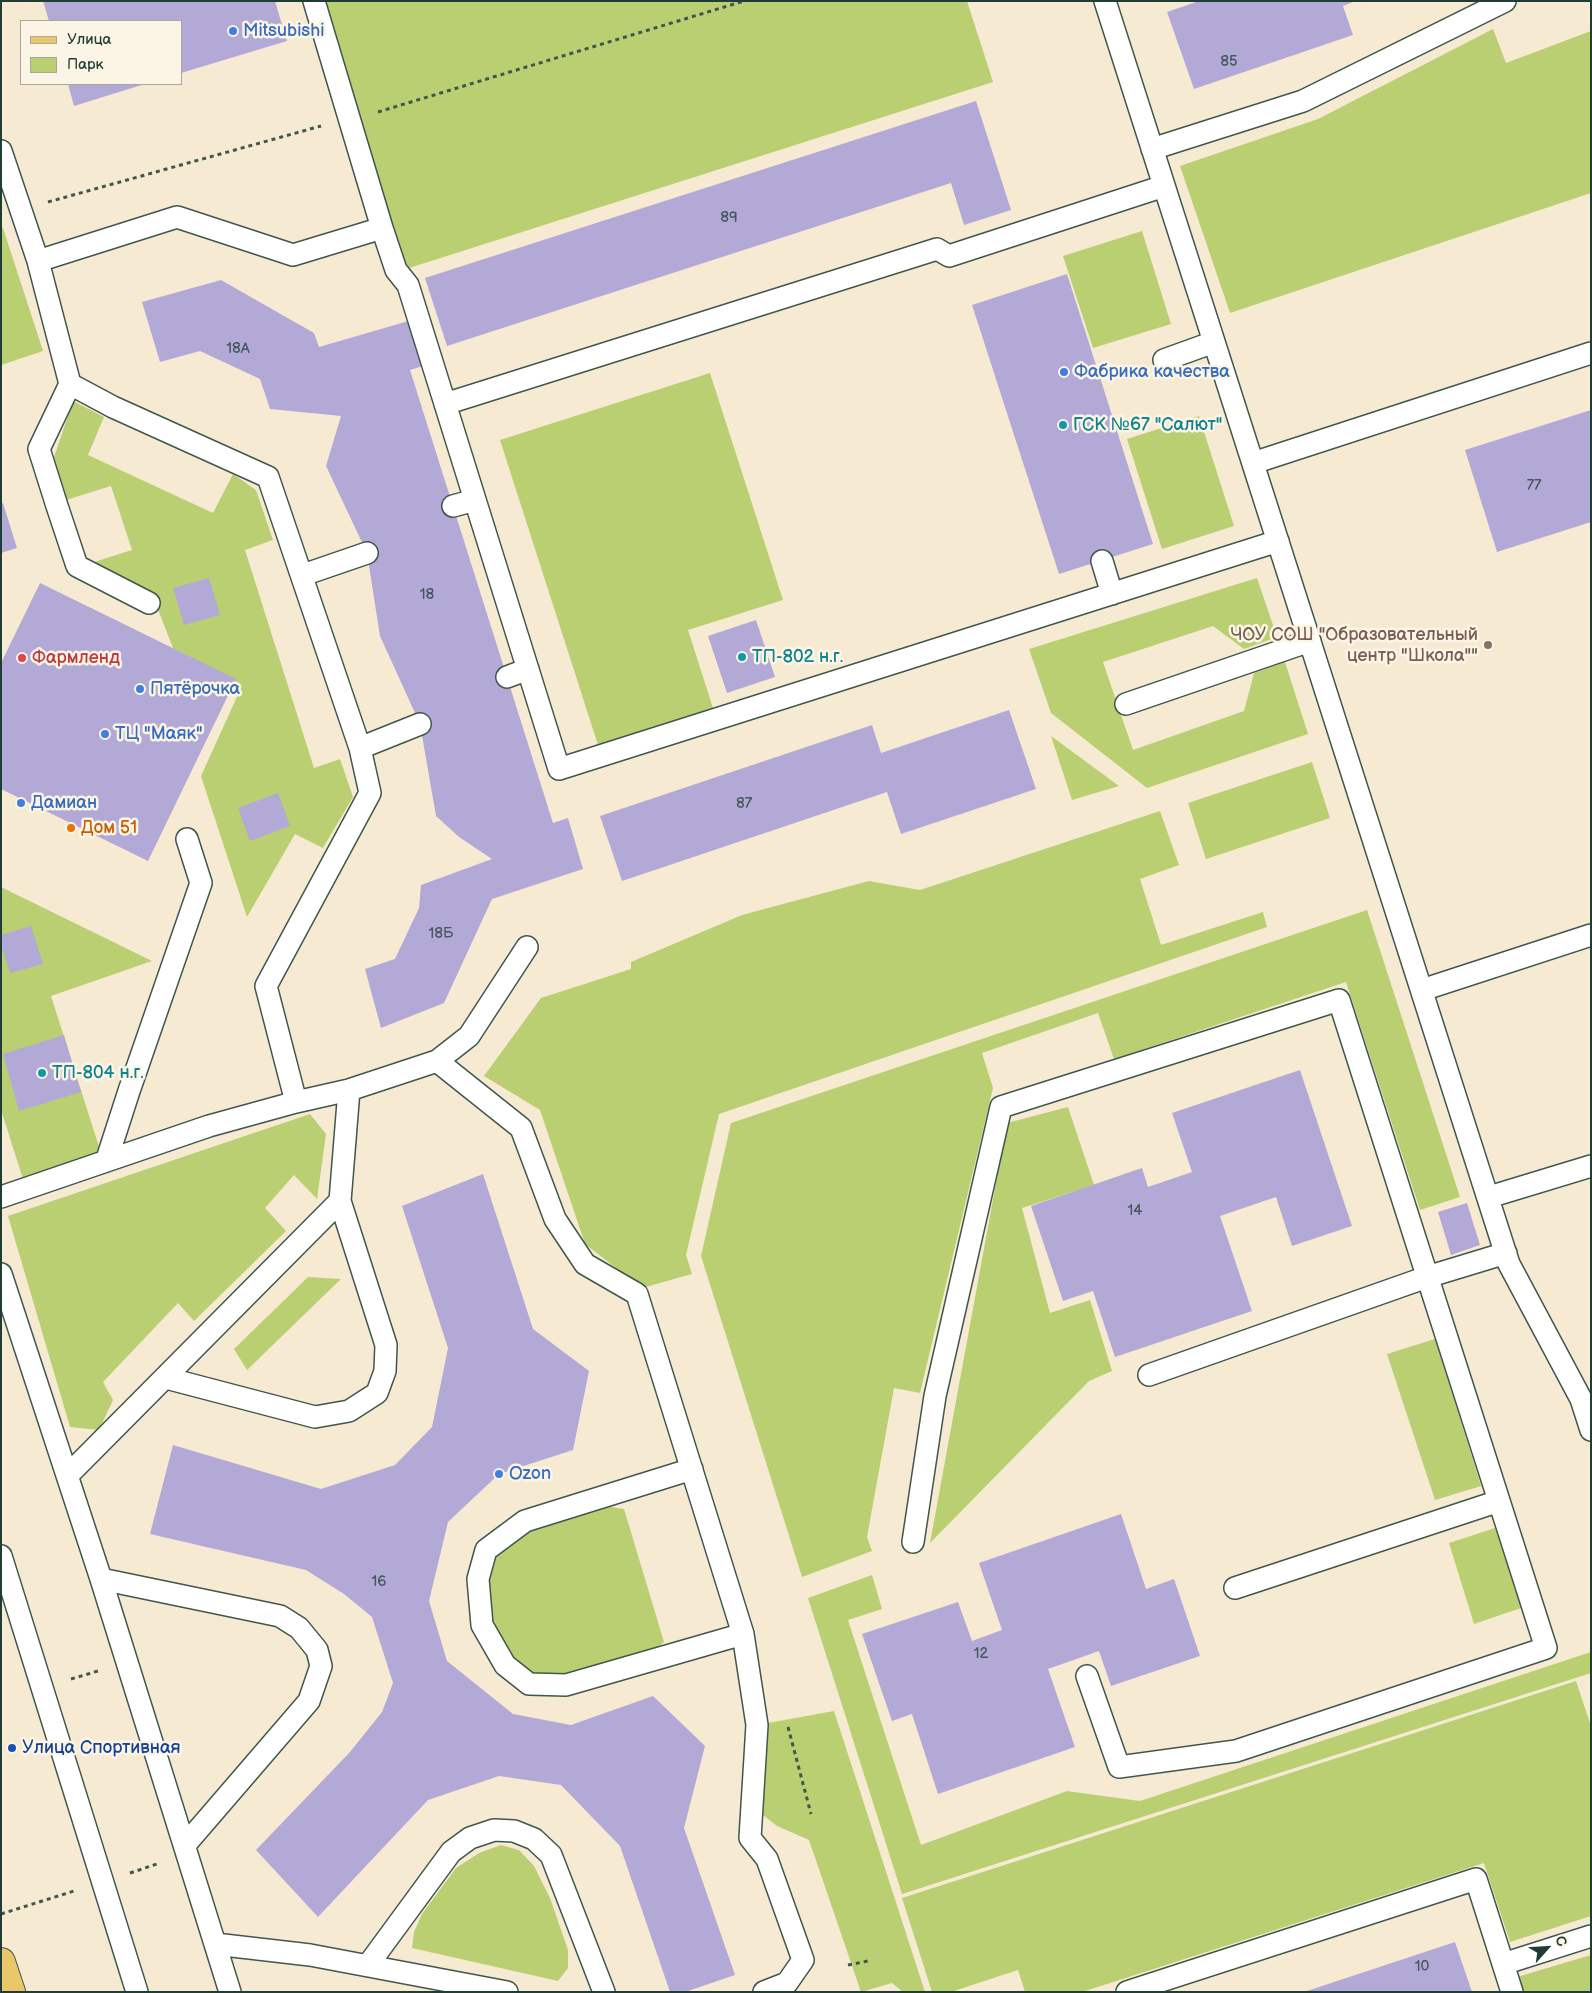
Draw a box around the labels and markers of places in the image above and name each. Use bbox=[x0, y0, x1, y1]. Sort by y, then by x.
place label: Mitsubishi bbox=[243, 20, 324, 42]
marker: Mitsubishi bbox=[227, 25, 239, 37]
place label: Фабрика качества bbox=[1074, 361, 1230, 383]
marker: Фабрика качества bbox=[1058, 366, 1070, 378]
place label: ГСК №67 "Салют" bbox=[1073, 414, 1223, 436]
marker: ГСК №67 "Салют" bbox=[1057, 419, 1069, 431]
place label: ЧОУ СОШ "Образовательный центр "Школа"" bbox=[1230, 624, 1478, 666]
marker: ЧОУ СОШ "Образовательный центр "Школа"" bbox=[1482, 639, 1494, 651]
place label: ТП-802 н.г. bbox=[752, 646, 843, 668]
place label: Фармленд bbox=[32, 647, 120, 669]
marker: ТП-802 н.г. bbox=[736, 651, 748, 663]
marker: Фармленд bbox=[16, 652, 28, 664]
place label: Пятёрочка bbox=[150, 678, 240, 700]
marker: Пятёрочка bbox=[134, 683, 146, 695]
place label: ТЦ "Маяк" bbox=[115, 723, 203, 745]
marker: ТЦ "Маяк" bbox=[99, 728, 111, 740]
place label: Дамиан bbox=[31, 792, 97, 814]
marker: Дамиан bbox=[15, 797, 27, 809]
place label: Дом 51 bbox=[81, 817, 137, 839]
marker: Дом 51 bbox=[65, 822, 77, 834]
place label: ТП-804 н.г. bbox=[52, 1062, 144, 1084]
marker: ТП-804 н.г. bbox=[36, 1067, 48, 1079]
place label: Ozon bbox=[509, 1463, 551, 1485]
marker: Ozon bbox=[493, 1468, 505, 1480]
place label: Улица Спортивная bbox=[22, 1737, 181, 1759]
marker: Улица Спортивная bbox=[6, 1742, 18, 1754]

